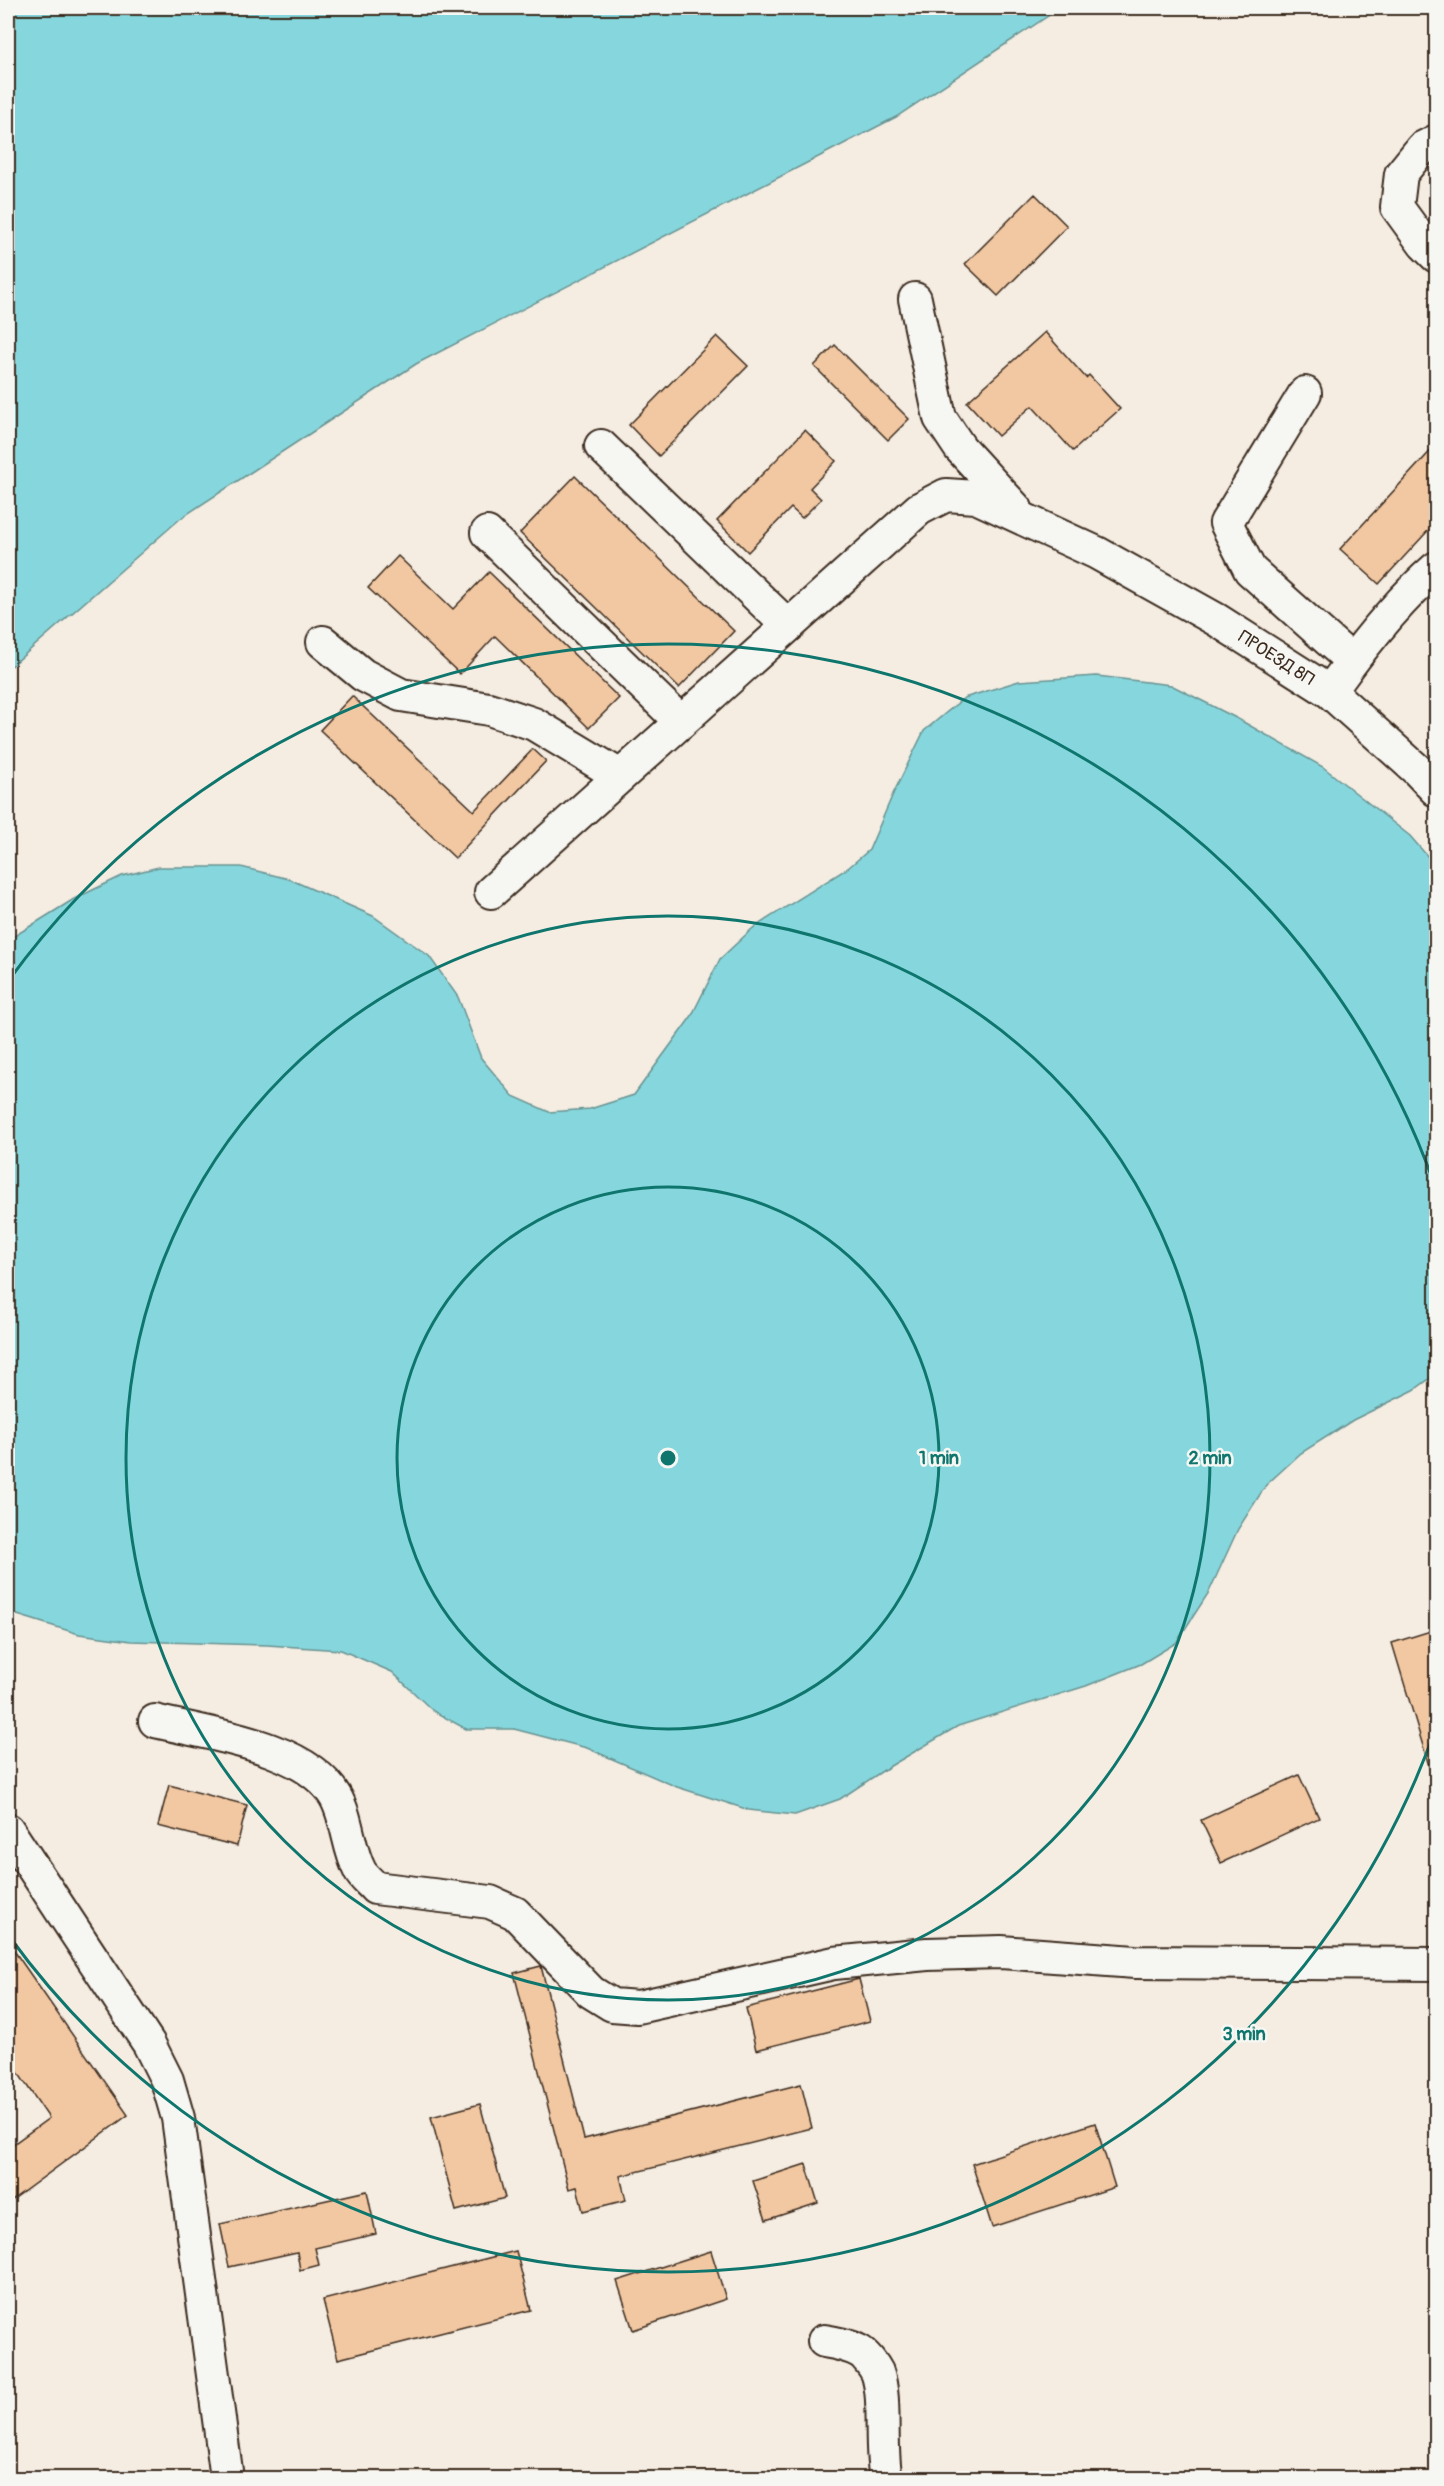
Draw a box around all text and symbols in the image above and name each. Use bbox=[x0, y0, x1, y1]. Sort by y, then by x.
street label: ПРОЕЗД 8П bbox=[1234, 625, 1319, 691]
text: 1 min bbox=[919, 1447, 959, 1470]
text: 2 min bbox=[1188, 1447, 1232, 1470]
centre of rings bbox=[658, 1448, 678, 1468]
text: 3 min bbox=[1222, 2023, 1266, 2046]

